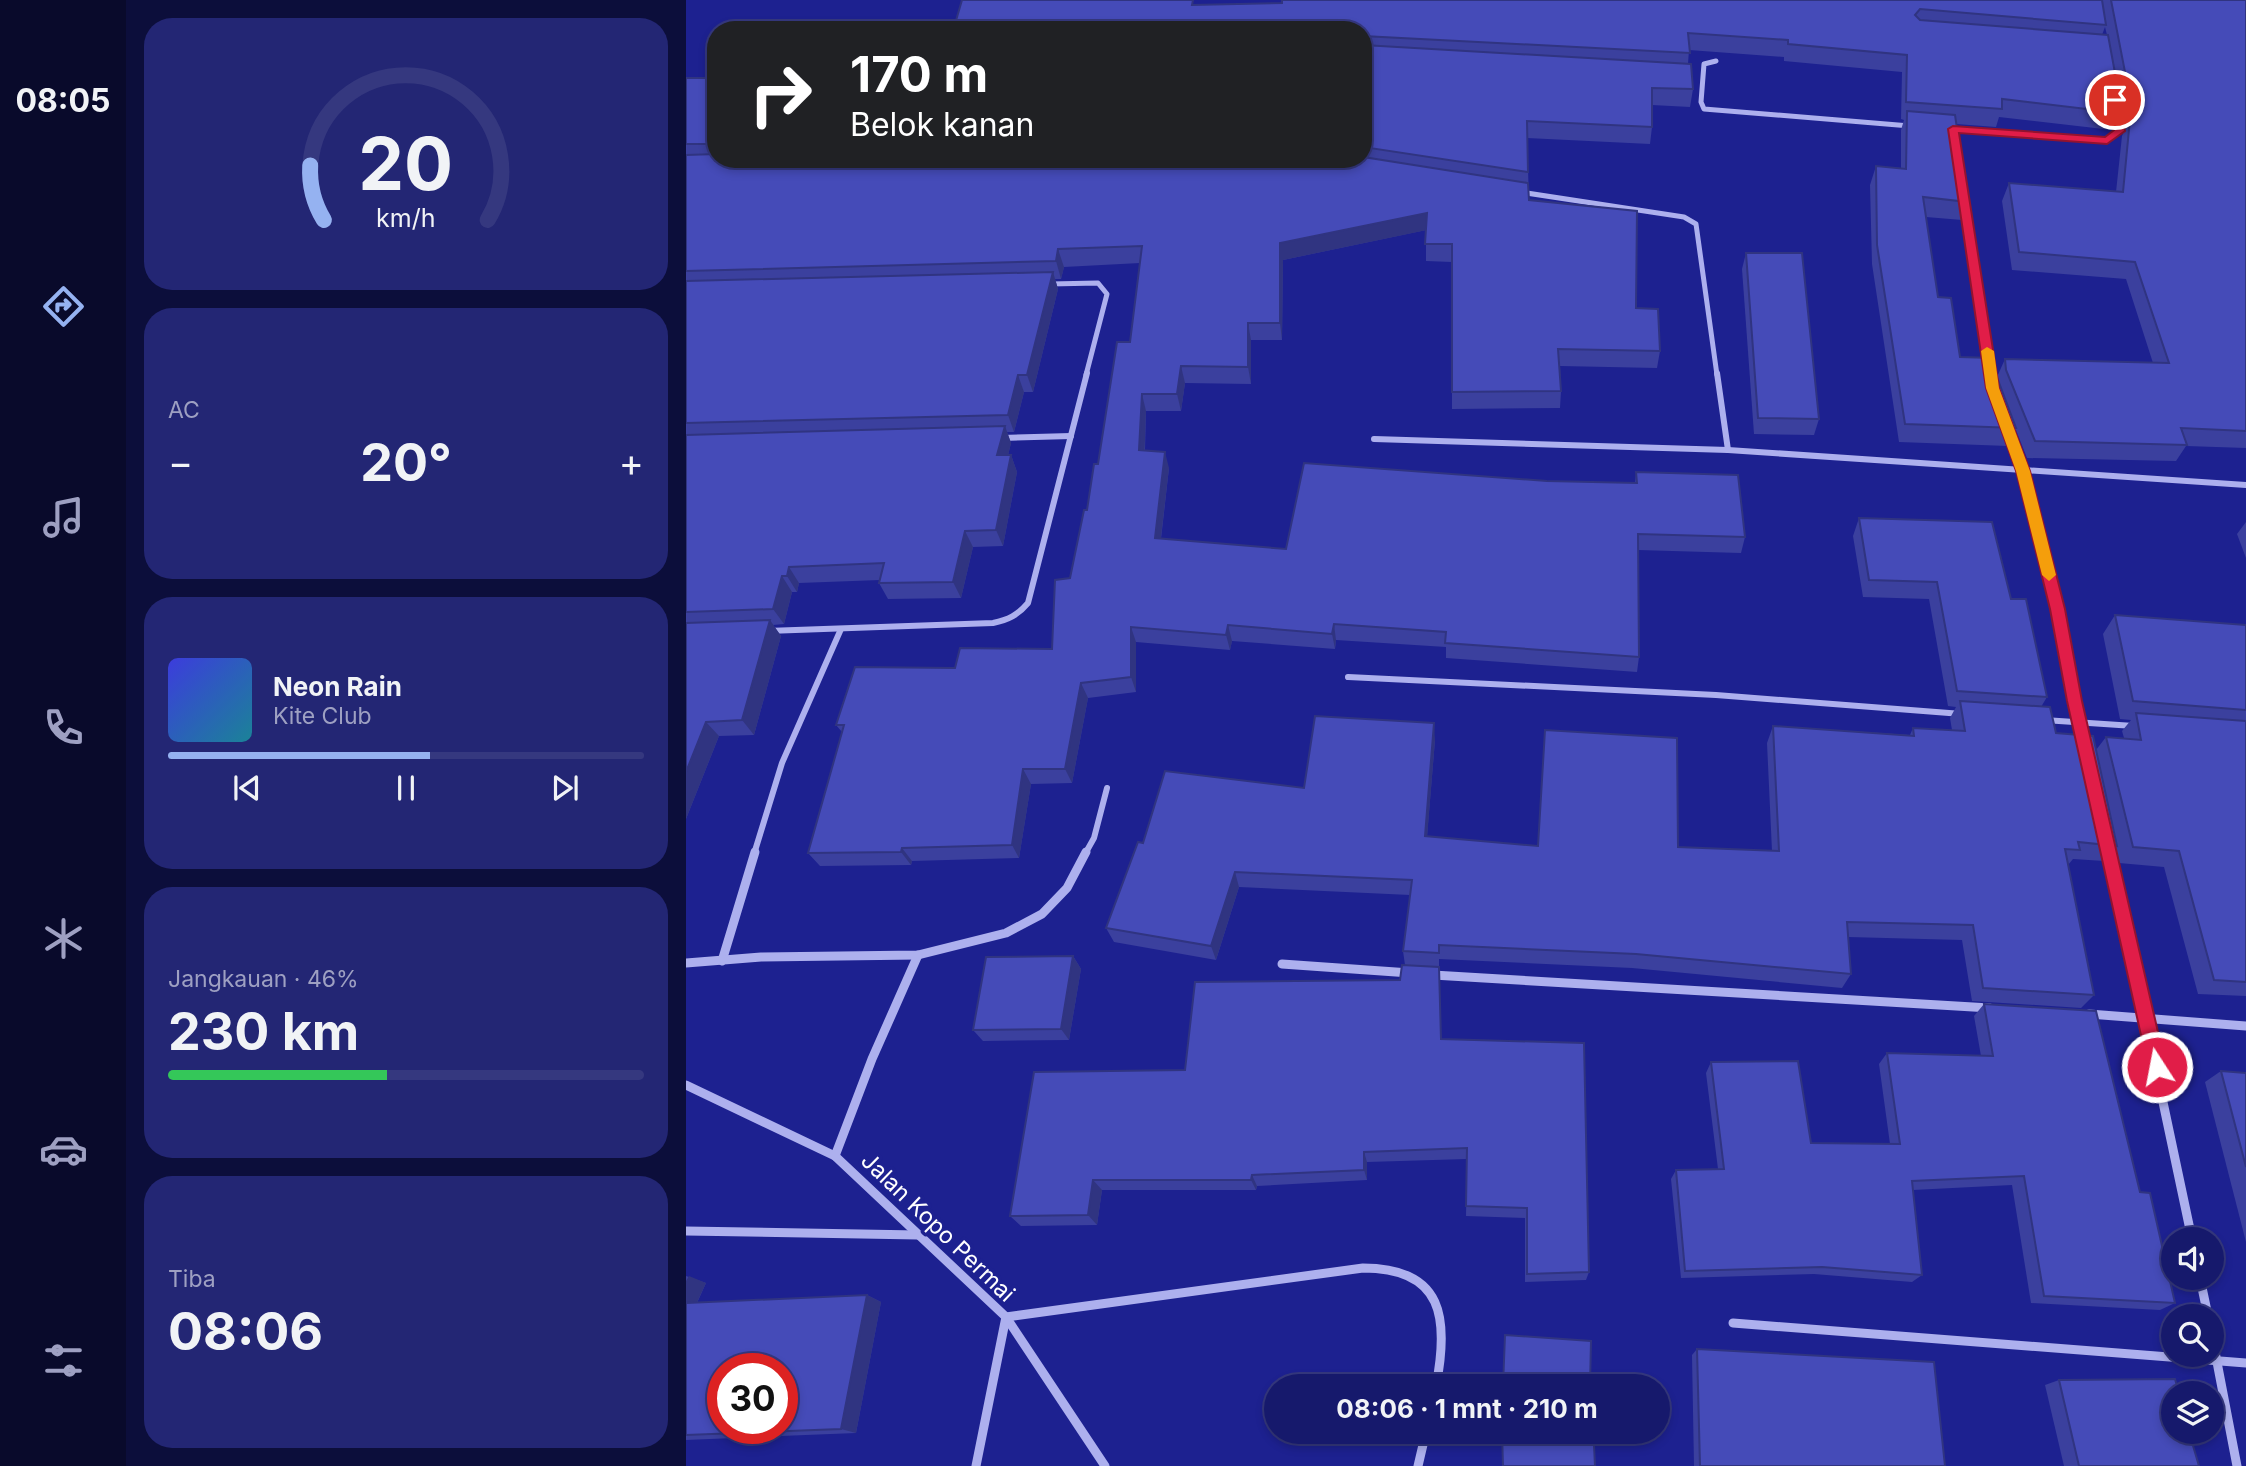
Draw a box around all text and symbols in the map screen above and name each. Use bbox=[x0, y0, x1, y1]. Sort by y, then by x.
text: 170 m bbox=[850, 45, 988, 104]
icon: right bbox=[735, 49, 826, 140]
pin bbox=[2085, 70, 2145, 130]
text: 08:05 bbox=[15, 81, 111, 120]
icon: arrive bbox=[2096, 81, 2134, 119]
text: Belok kanan bbox=[850, 105, 1034, 144]
text: 20 bbox=[359, 119, 453, 208]
text: km/h bbox=[376, 203, 436, 233]
icon: directions bbox=[39, 282, 88, 331]
text: AC bbox=[168, 396, 200, 424]
text: 20° bbox=[360, 431, 452, 494]
text: − bbox=[168, 439, 193, 485]
text: + bbox=[619, 439, 644, 485]
icon: music bbox=[39, 493, 88, 542]
text: Neon Rain bbox=[273, 671, 402, 702]
text: Kite Club bbox=[273, 702, 372, 730]
icon: phone bbox=[39, 703, 88, 752]
icon: previous bbox=[228, 769, 266, 807]
icon: pause bbox=[387, 769, 425, 807]
icon: next bbox=[546, 769, 584, 807]
icon: climate bbox=[39, 914, 88, 963]
text: Jangkauan · 46% bbox=[168, 965, 359, 993]
text: 230 km bbox=[168, 1000, 359, 1063]
position arrow bbox=[2120, 1030, 2194, 1104]
icon: car bbox=[39, 1125, 88, 1174]
street label: Jalan Kopo Permai bbox=[855, 1146, 1021, 1308]
map controls bbox=[2161, 1227, 2224, 1444]
button: sound bbox=[2161, 1227, 2224, 1290]
text: Tiba bbox=[168, 1265, 216, 1293]
text: 08:06 bbox=[168, 1300, 323, 1363]
button: search bbox=[2161, 1304, 2224, 1367]
icon: filters bbox=[39, 1336, 88, 1385]
speed limit sign: 30 bbox=[707, 1353, 798, 1444]
button: layers bbox=[2161, 1381, 2224, 1444]
text: 08:06 · 1 mnt · 210 m bbox=[1336, 1393, 1598, 1424]

